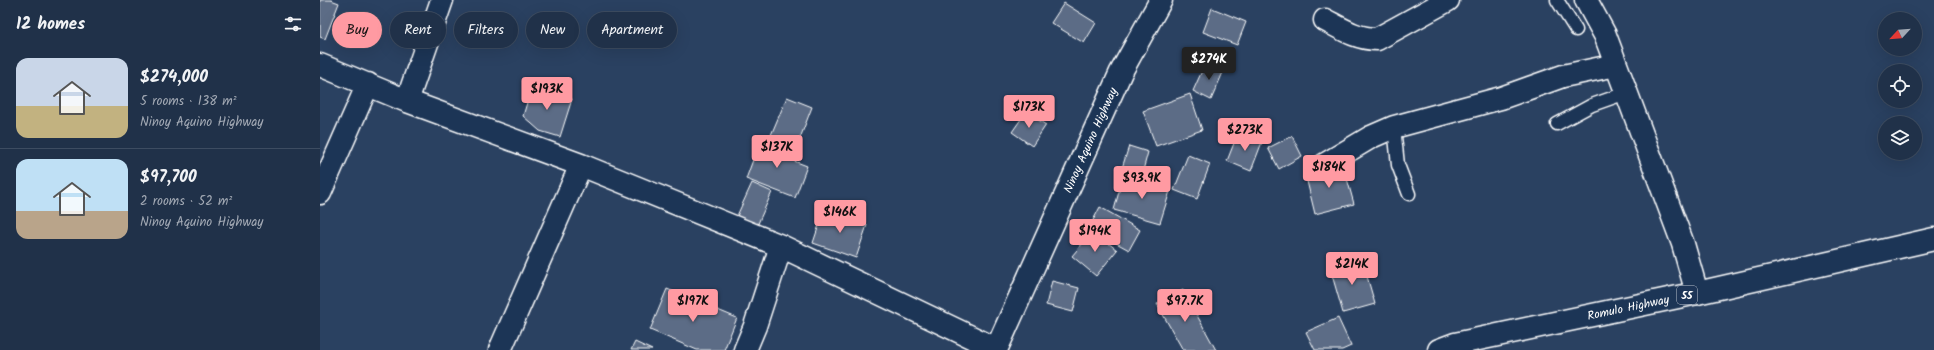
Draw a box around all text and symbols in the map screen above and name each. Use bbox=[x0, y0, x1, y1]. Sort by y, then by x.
text: 12 homes bbox=[16, 11, 85, 38]
chip: Buy bbox=[332, 12, 382, 48]
chip: Rent bbox=[390, 12, 446, 48]
chip: Filters bbox=[454, 12, 518, 48]
chip: New bbox=[526, 12, 579, 48]
chip: Apartment bbox=[587, 12, 677, 48]
north arrow bbox=[1878, 12, 1922, 56]
map controls bbox=[1878, 12, 1922, 160]
icon: filters bbox=[282, 13, 304, 35]
pin: $274K bbox=[1181, 47, 1237, 81]
text: $274K bbox=[1191, 49, 1227, 70]
text: $274,000 bbox=[140, 64, 208, 91]
button: locate bbox=[1878, 64, 1922, 108]
icon: home bbox=[48, 74, 96, 122]
pin: $193K bbox=[519, 77, 575, 111]
text: $193K bbox=[530, 79, 564, 100]
street label: Ninoy Aquino Highway bbox=[1059, 84, 1123, 196]
text: 5 rooms · 138 m² bbox=[140, 91, 237, 112]
pin: $173K bbox=[1001, 95, 1057, 129]
text: $173K bbox=[1013, 97, 1045, 118]
text: Ninoy Aquino Highway bbox=[140, 112, 263, 133]
button: layers bbox=[1878, 116, 1922, 160]
pin: $273K bbox=[1217, 118, 1273, 152]
text: $273K bbox=[1227, 120, 1263, 141]
pin: $137K bbox=[749, 135, 805, 169]
text: $137K bbox=[761, 137, 793, 158]
pin: $184K bbox=[1301, 155, 1357, 189]
text: $184K bbox=[1312, 157, 1346, 178]
text: $97,700 bbox=[140, 164, 197, 191]
pin: $93.9K bbox=[1109, 166, 1175, 200]
text: $93.9K bbox=[1123, 168, 1161, 189]
icon: home bbox=[48, 175, 96, 223]
text: 2 rooms · 52 m² bbox=[140, 191, 232, 212]
pin: $146K bbox=[812, 200, 868, 234]
text: $146K bbox=[823, 202, 857, 223]
text: Ninoy Aquino Highway bbox=[140, 212, 263, 233]
pin: $194K bbox=[1067, 219, 1123, 253]
text: $194K bbox=[1078, 221, 1112, 242]
pin: $214K bbox=[1324, 252, 1380, 286]
text: $214K bbox=[1335, 254, 1369, 275]
road number: 55 bbox=[1677, 286, 1697, 304]
pin: $197K bbox=[665, 289, 721, 323]
pin: $97.7K bbox=[1152, 289, 1218, 323]
street label: Romulo Highway bbox=[1585, 290, 1671, 326]
text: $197K bbox=[677, 291, 709, 312]
text: $97.7K bbox=[1166, 291, 1204, 312]

